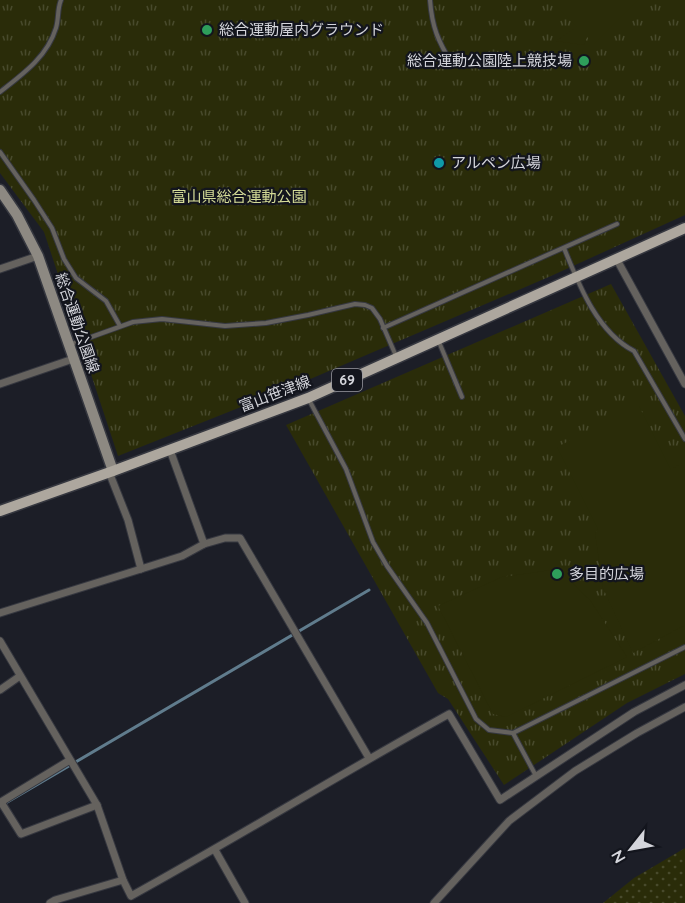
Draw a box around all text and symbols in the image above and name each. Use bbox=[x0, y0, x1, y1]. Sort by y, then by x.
place label: 総合運動屋内グラウンド bbox=[219, 20, 384, 39]
marker: 総合運動屋内グラウンド bbox=[200, 23, 214, 37]
place label: 総合運動公園陸上競技場 bbox=[407, 51, 572, 70]
marker: 総合運動公園陸上競技場 bbox=[577, 54, 591, 68]
place label: アルペン広場 bbox=[451, 153, 541, 172]
marker: アルペン広場 bbox=[432, 156, 446, 170]
park label: 富山県総合運動公園 bbox=[171, 187, 307, 206]
street label: 総合運動公園線 bbox=[51, 270, 104, 376]
road number: 69 bbox=[332, 369, 362, 391]
street label: 富山笹津線 bbox=[236, 371, 313, 416]
place label: 多目的広場 bbox=[569, 564, 644, 583]
marker: 多目的広場 bbox=[550, 567, 564, 581]
north arrow bbox=[601, 819, 661, 879]
text: N bbox=[607, 847, 630, 867]

